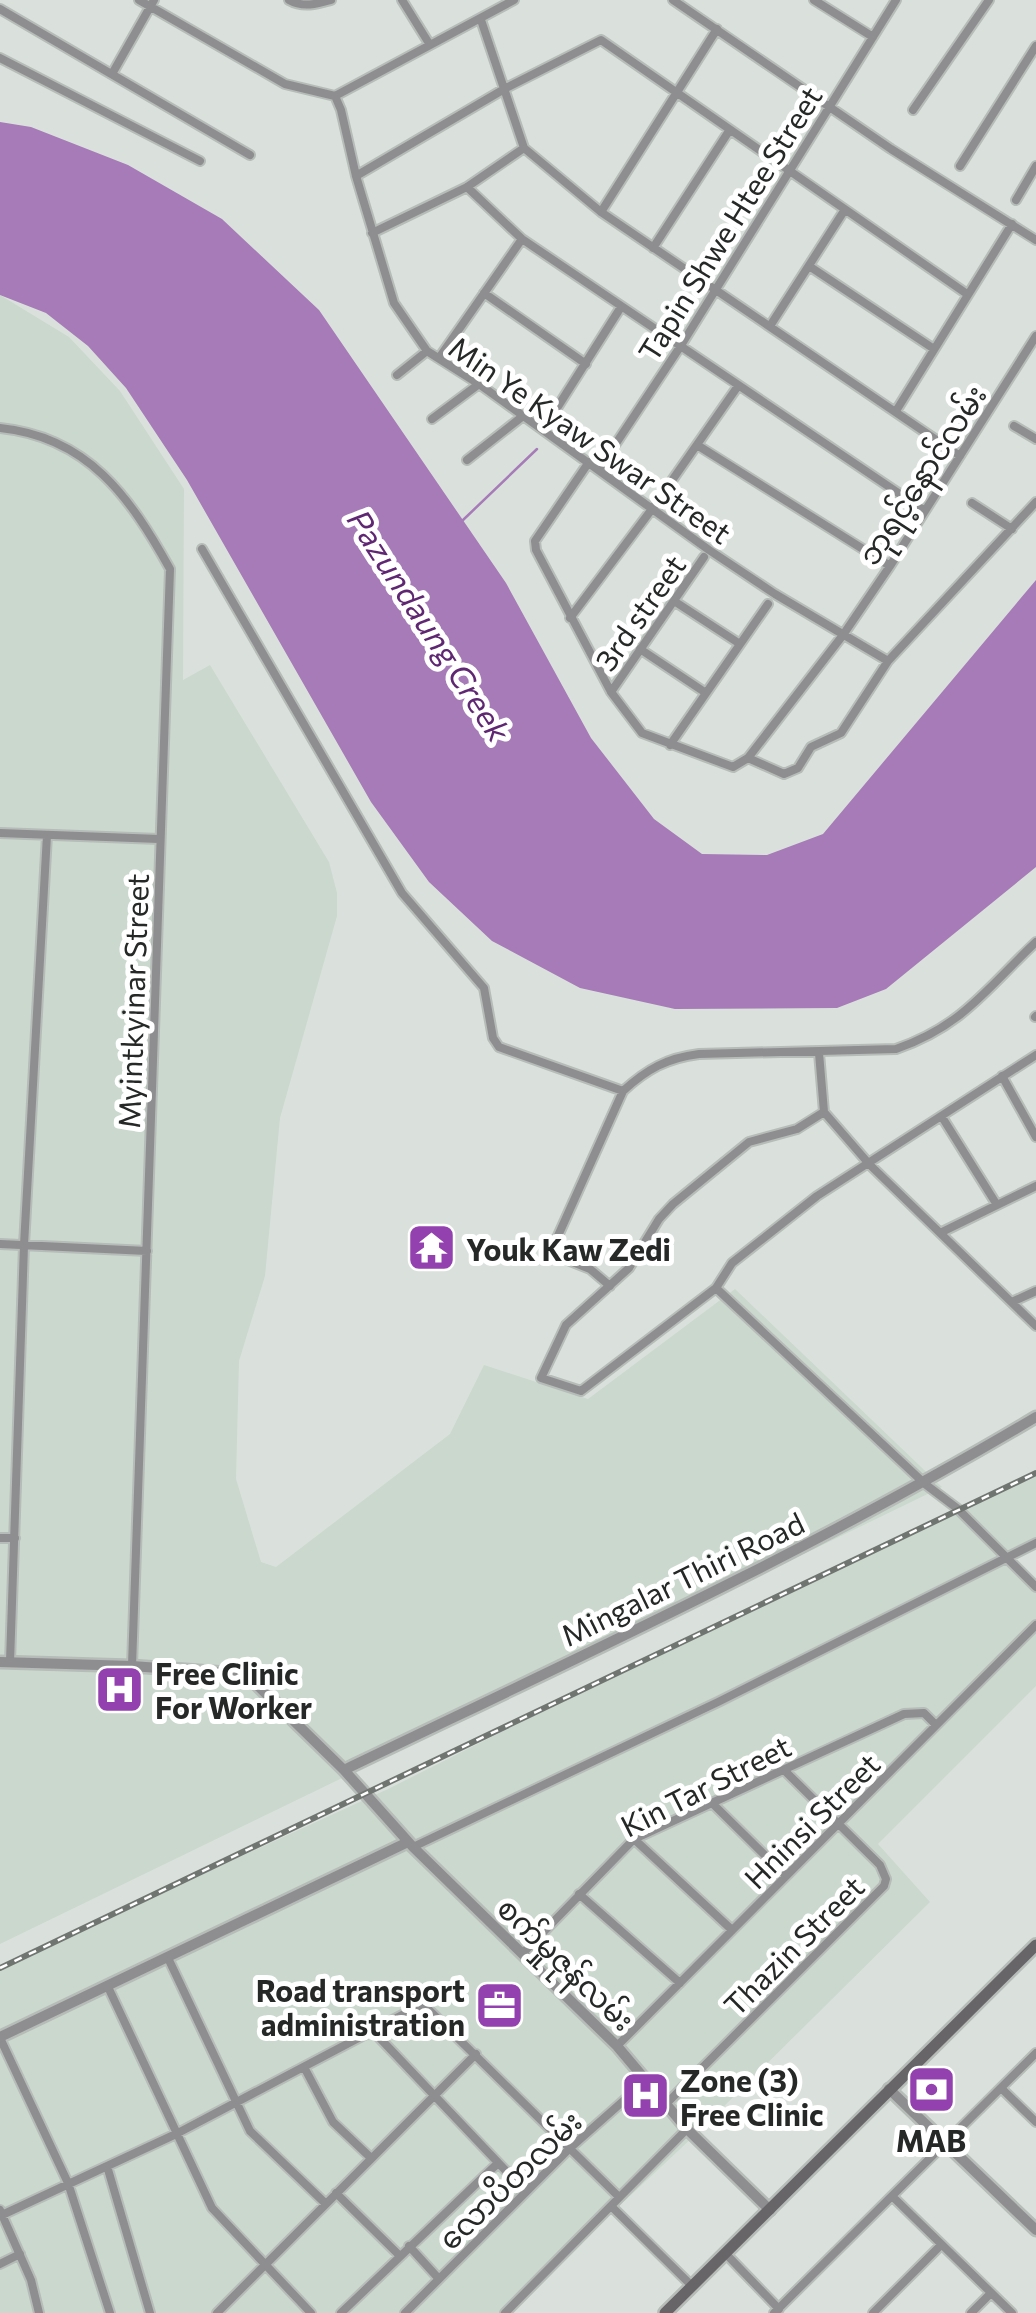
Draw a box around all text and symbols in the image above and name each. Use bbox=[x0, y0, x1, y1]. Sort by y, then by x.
street label: Tapin Shwe Htee Street bbox=[629, 79, 829, 367]
street label: Min Ye Kyaw Swar Street bbox=[443, 327, 739, 551]
street label: ဘုရင့်နောင်လမ်း bbox=[848, 377, 1000, 576]
water label: Pazundaung Creek bbox=[340, 501, 520, 749]
street label: 3rd street bbox=[586, 547, 692, 677]
street label: Myintkyinar Street bbox=[109, 873, 155, 1129]
temple icon: Youk Kaw Zedi bbox=[405, 1222, 457, 1274]
place label: Youk Kaw Zedi bbox=[466, 1230, 671, 1267]
street label: Mingalar Thiri Road bbox=[554, 1503, 810, 1653]
place label: Free Clinic For Worker bbox=[155, 1654, 312, 1725]
hospital icon: Free Clinic For Worker bbox=[94, 1663, 146, 1715]
street label: Kin Tar Street bbox=[614, 1726, 796, 1844]
street label: Hninsi Street bbox=[736, 1745, 886, 1895]
street label: Thazin Street bbox=[715, 1867, 871, 2023]
street label: စက်မှုဇုန်လမ်း bbox=[484, 1888, 644, 2044]
place label: Road transport administration bbox=[256, 1971, 465, 2042]
office icon: Road transport administration bbox=[474, 1980, 526, 2032]
place label: Zone (3) Free Clinic bbox=[680, 2061, 824, 2132]
bank icon: MAB bbox=[905, 2064, 957, 2116]
hospital icon: Zone (3) Free Clinic bbox=[619, 2070, 671, 2122]
street label: လောပိတလမ်း bbox=[429, 2101, 588, 2256]
place label: MAB bbox=[896, 2121, 966, 2158]

